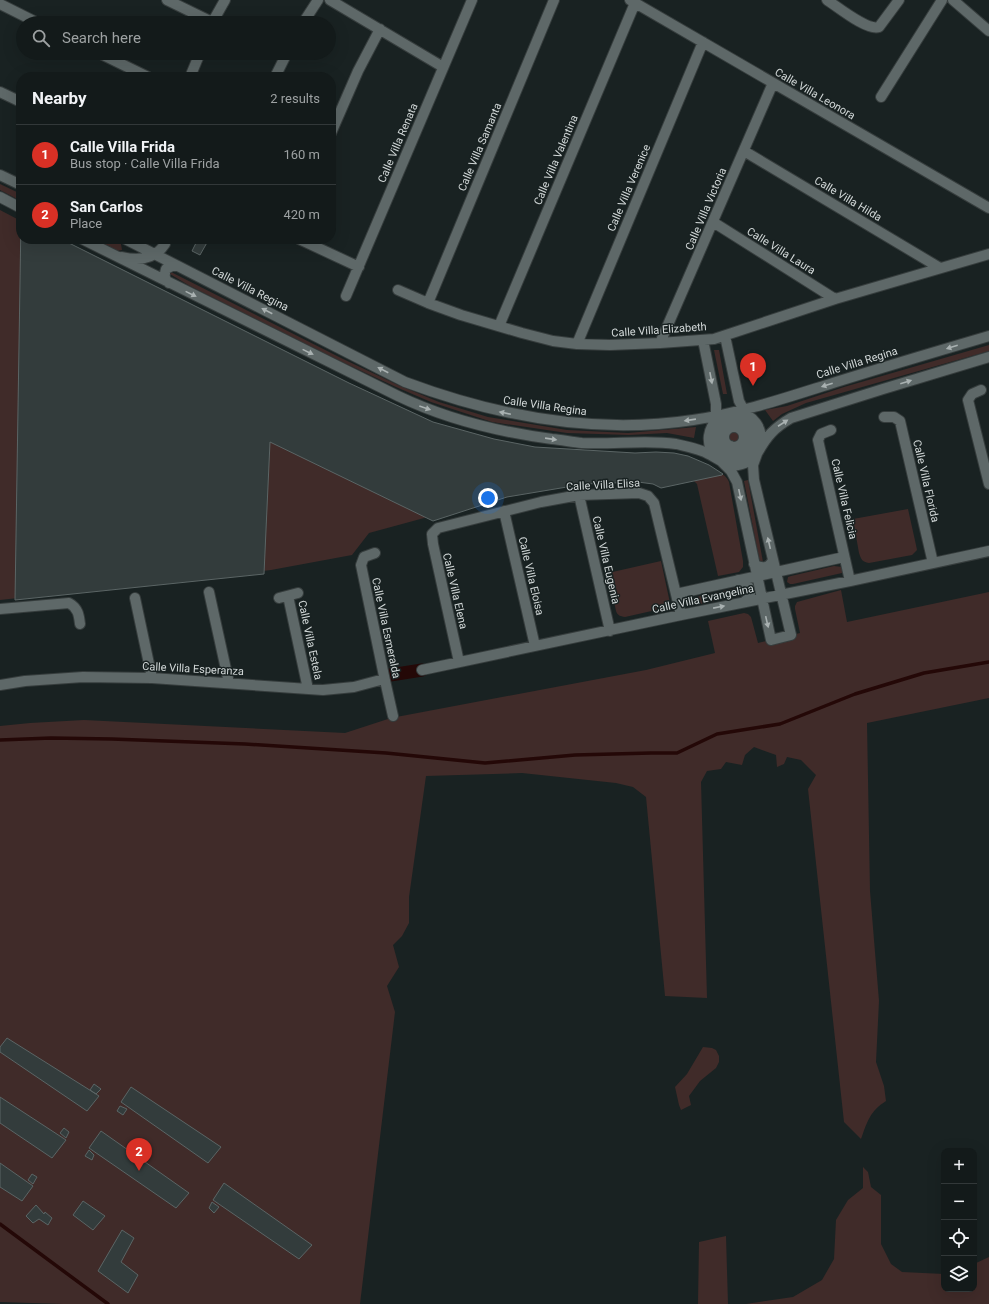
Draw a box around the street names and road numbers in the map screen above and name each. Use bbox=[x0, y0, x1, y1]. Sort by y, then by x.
street label: Calle Villa Leonora bbox=[772, 66, 858, 122]
street label: Calle Villa Renata bbox=[375, 101, 421, 185]
street label: Calle Villa Samanta bbox=[456, 101, 504, 193]
street label: Calle Villa Valentina bbox=[531, 113, 581, 207]
street label: Calle Villa Verenice bbox=[605, 142, 653, 233]
street label: Calle Villa Victoria bbox=[683, 166, 729, 252]
street label: Calle Villa Hilda bbox=[812, 174, 884, 224]
street label: Calle Villa Laura bbox=[744, 225, 818, 277]
street label: Calle Villa Regina bbox=[209, 264, 291, 314]
street label: Calle Villa Elizabeth bbox=[611, 320, 707, 340]
street label: Calle Villa Regina bbox=[815, 344, 899, 382]
street label: Calle Villa Regina bbox=[502, 394, 588, 418]
street label: Calle Villa Florida bbox=[910, 438, 942, 524]
street label: Calle Villa Felicia bbox=[828, 457, 860, 541]
street label: Calle Villa Elisa bbox=[566, 477, 640, 493]
street label: Calle Villa Eugenia bbox=[590, 515, 622, 605]
street label: Calle Villa Eloisa bbox=[516, 535, 546, 617]
street label: Calle Villa Elena bbox=[440, 552, 470, 630]
street label: Calle Villa Esmeralda bbox=[369, 576, 403, 680]
street label: Calle Villa Evangelina bbox=[651, 582, 755, 616]
street label: Calle Villa Estela bbox=[295, 599, 325, 681]
street label: Calle Villa Esperanza bbox=[142, 660, 244, 678]

